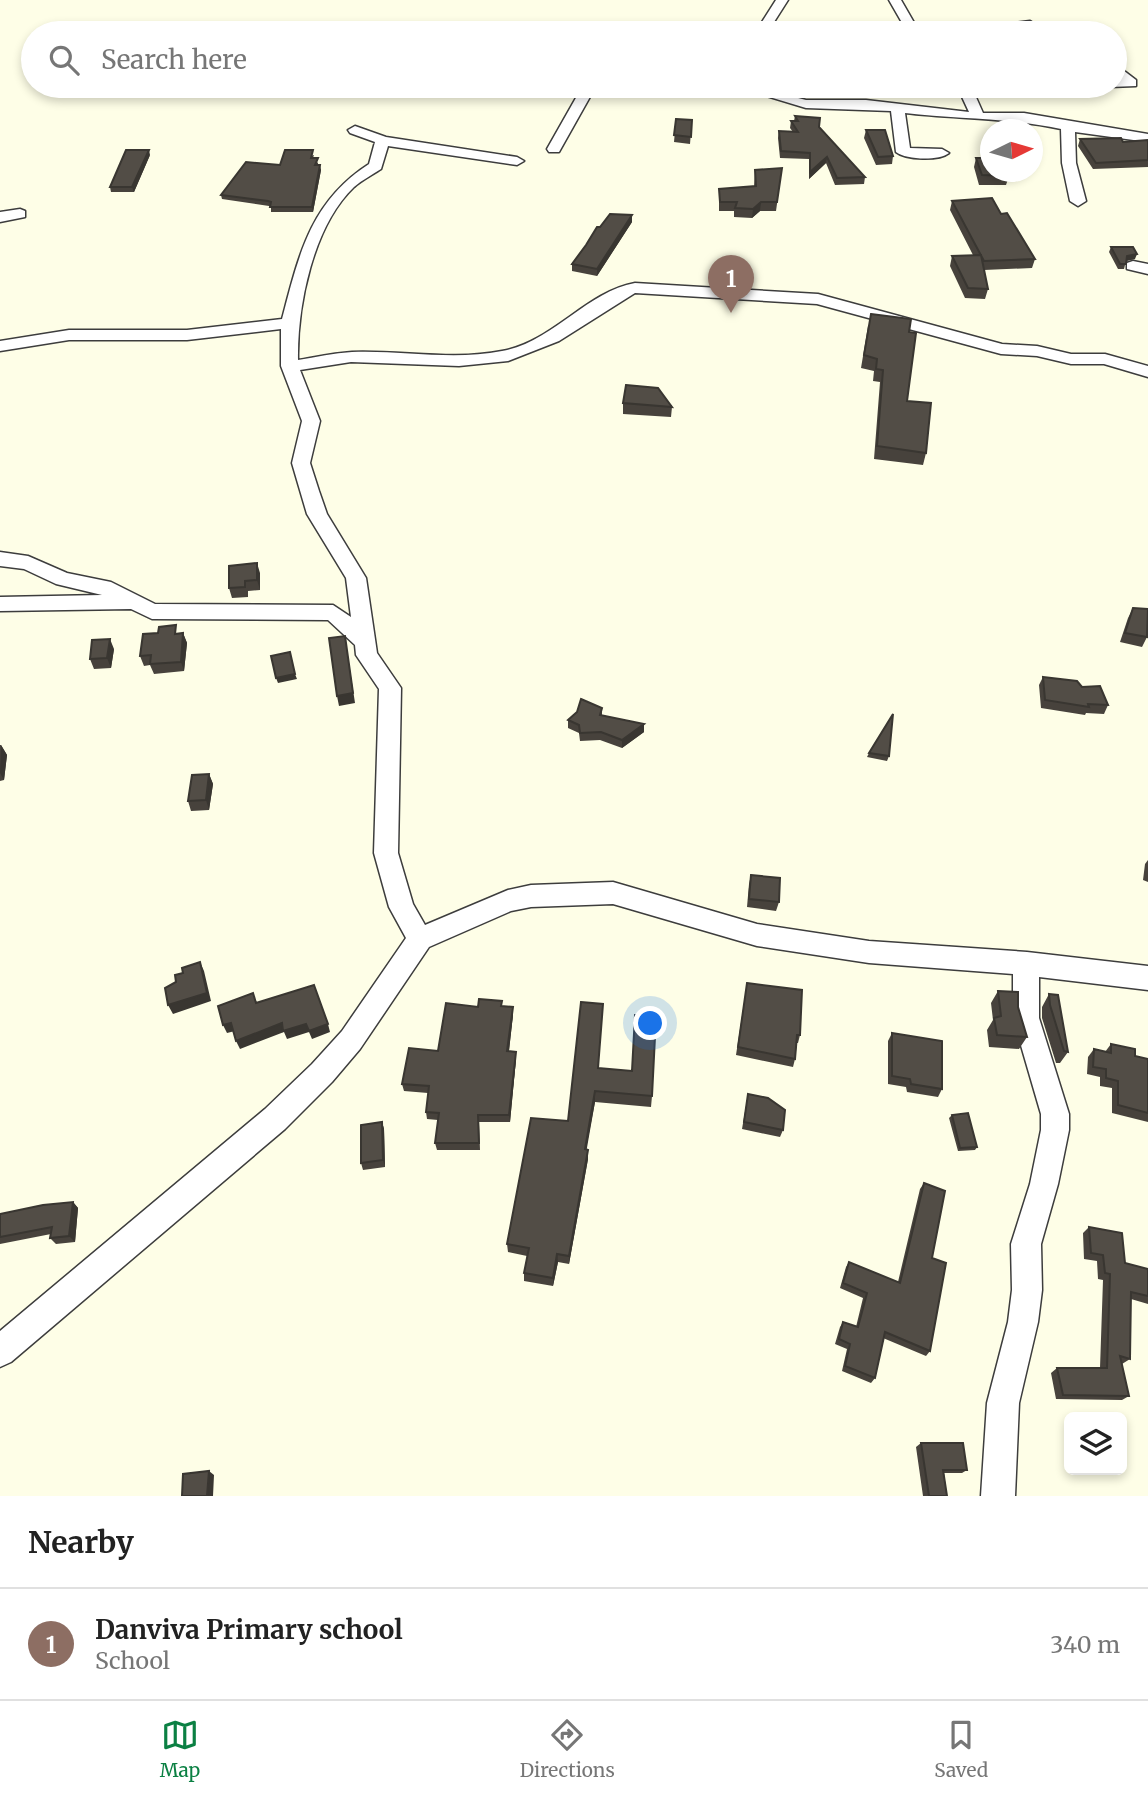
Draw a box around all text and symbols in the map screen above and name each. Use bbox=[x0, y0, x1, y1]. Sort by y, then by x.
search box bbox=[21, 21, 1127, 98]
icon: search bbox=[45, 41, 83, 79]
text: Search here bbox=[101, 43, 247, 76]
north arrow bbox=[980, 119, 1043, 182]
pin: 1 bbox=[708, 255, 754, 313]
your location bbox=[633, 1006, 667, 1040]
map controls bbox=[1064, 1412, 1127, 1475]
button: layers bbox=[1064, 1412, 1127, 1475]
text: Nearby bbox=[28, 1523, 134, 1561]
text: Danviva Primary school bbox=[95, 1613, 403, 1646]
text: 1 bbox=[46, 1630, 56, 1659]
text: 340 m bbox=[1050, 1630, 1120, 1659]
text: School bbox=[95, 1646, 170, 1675]
tab: Map bbox=[160, 1716, 200, 1782]
tab: Directions bbox=[520, 1716, 615, 1782]
tab: Saved bbox=[934, 1716, 988, 1782]

